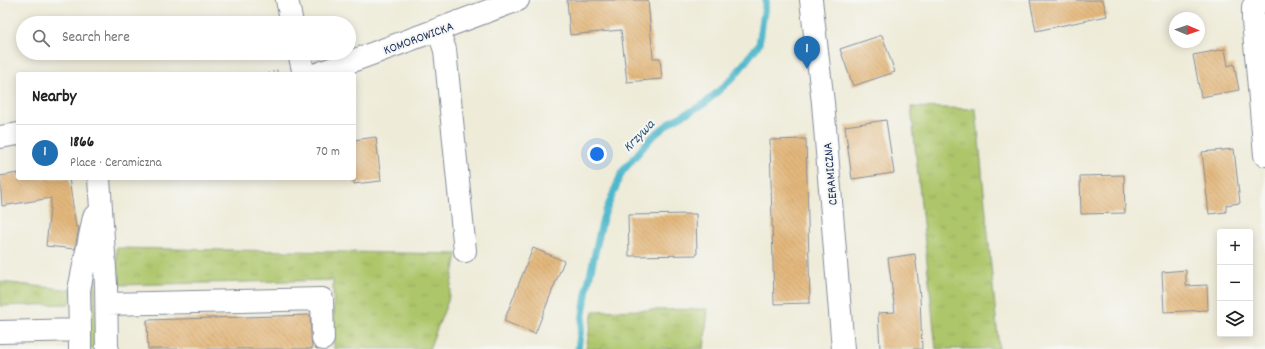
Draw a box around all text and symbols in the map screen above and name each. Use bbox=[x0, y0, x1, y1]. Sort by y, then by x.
north arrow bbox=[1169, 12, 1205, 48]
search box bbox=[16, 16, 356, 60]
street label: KOMOROWICKA bbox=[381, 18, 457, 61]
icon: search bbox=[30, 27, 52, 49]
text: Search here bbox=[62, 27, 130, 49]
pin: 1 bbox=[794, 36, 820, 69]
text: Nearby bbox=[32, 86, 76, 110]
water label: Krzywa bbox=[619, 115, 661, 157]
text: 1866 bbox=[70, 132, 94, 154]
street label: CERAMICZNA bbox=[819, 142, 844, 206]
text: 1 bbox=[44, 143, 46, 162]
text: 70 m bbox=[316, 143, 340, 162]
your location bbox=[587, 144, 607, 164]
text: Place · Ceramiczna bbox=[70, 154, 162, 173]
map controls bbox=[1217, 229, 1253, 337]
button: + bbox=[1217, 229, 1253, 265]
button: − bbox=[1217, 265, 1253, 301]
button: layers bbox=[1217, 301, 1253, 337]

